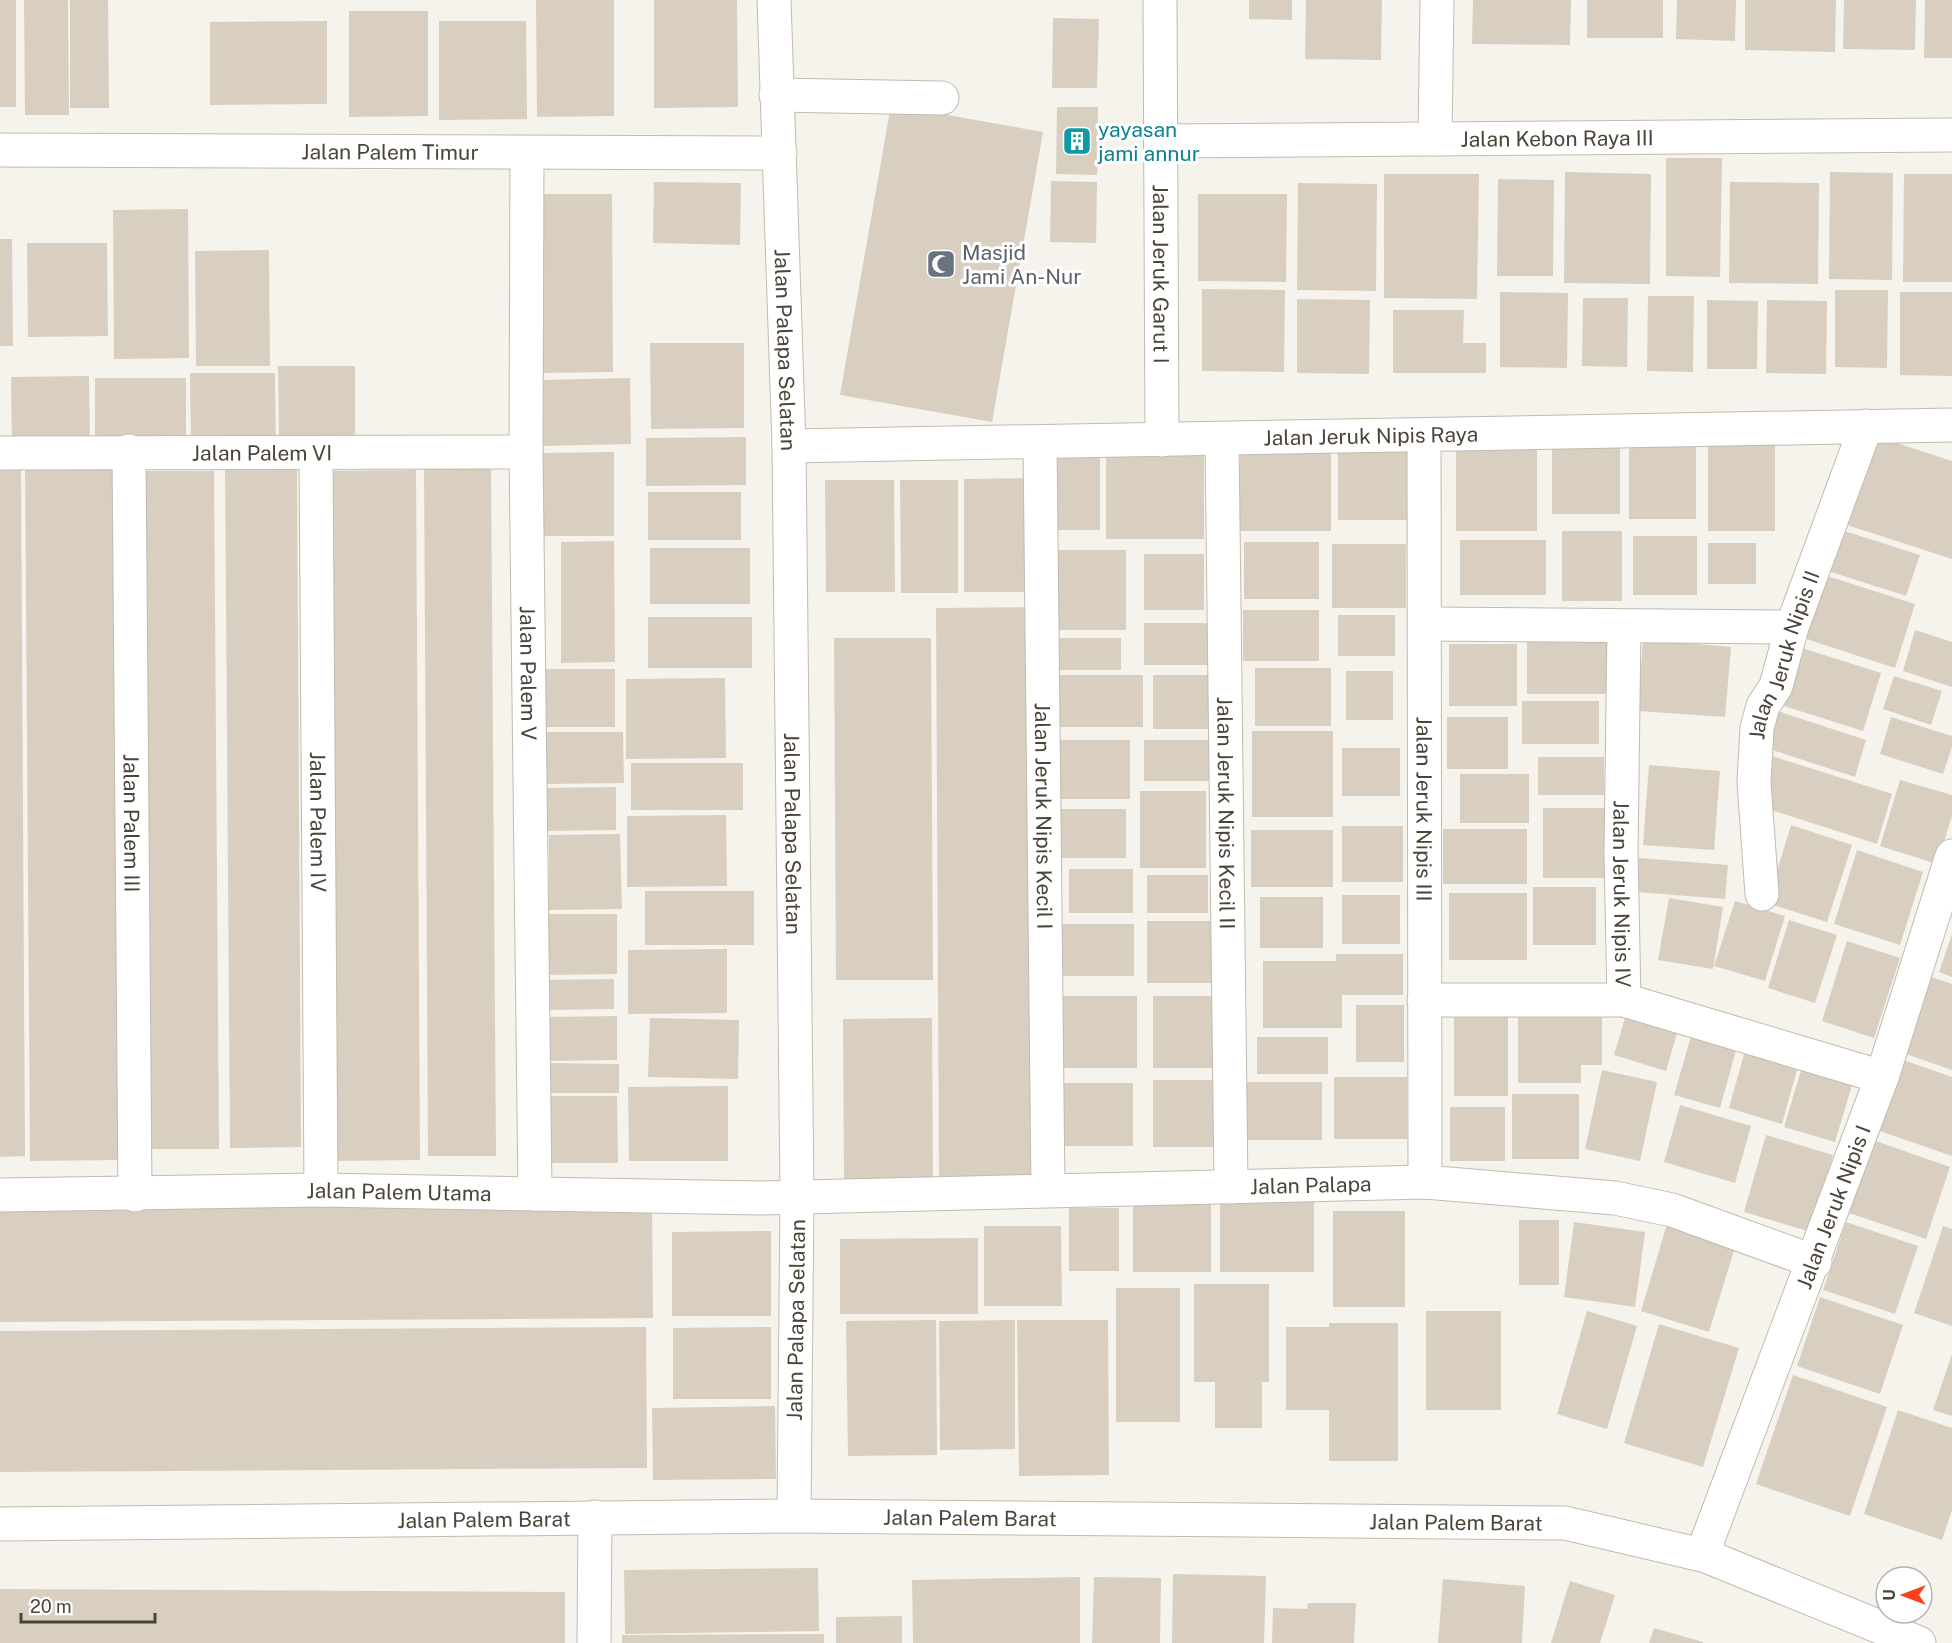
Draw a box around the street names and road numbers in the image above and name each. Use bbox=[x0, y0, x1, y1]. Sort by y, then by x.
street label: Jalan Kebon Raya III bbox=[1460, 125, 1654, 151]
street label: Jalan Palem Timur bbox=[301, 139, 479, 164]
street label: Jalan Jeruk Garut I bbox=[1148, 184, 1174, 364]
street label: Jalan Palapa Selatan bbox=[770, 248, 802, 451]
street label: Jalan Jeruk Nipis Raya bbox=[1263, 421, 1479, 450]
street label: Jalan Palem VI bbox=[192, 440, 332, 465]
street label: Jalan Jeruk Nipis II bbox=[1744, 567, 1824, 741]
street label: Jalan Palem V bbox=[515, 606, 542, 740]
street label: Jalan Jeruk Nipis Kecil II bbox=[1213, 696, 1240, 929]
street label: Jalan Jeruk Nipis Kecil I bbox=[1030, 702, 1058, 929]
street label: Jalan Jeruk Nipis III bbox=[1412, 717, 1437, 901]
street label: Jalan Palapa Selatan bbox=[780, 733, 807, 935]
street label: Jalan Palem IV bbox=[306, 751, 331, 892]
street label: Jalan Palem III bbox=[119, 754, 145, 892]
street label: Jalan Jeruk Nipis IV bbox=[1608, 800, 1636, 988]
street label: Jalan Jeruk Nipis I bbox=[1791, 1122, 1875, 1292]
street label: Jalan Palapa bbox=[1250, 1171, 1372, 1199]
street label: Jalan Palem Utama bbox=[306, 1177, 492, 1206]
street label: Jalan Palapa Selatan bbox=[782, 1219, 810, 1421]
street label: Jalan Palem Barat bbox=[883, 1504, 1057, 1531]
street label: Jalan Palem Barat bbox=[397, 1506, 571, 1532]
street label: Jalan Palem Barat bbox=[1369, 1509, 1543, 1535]

